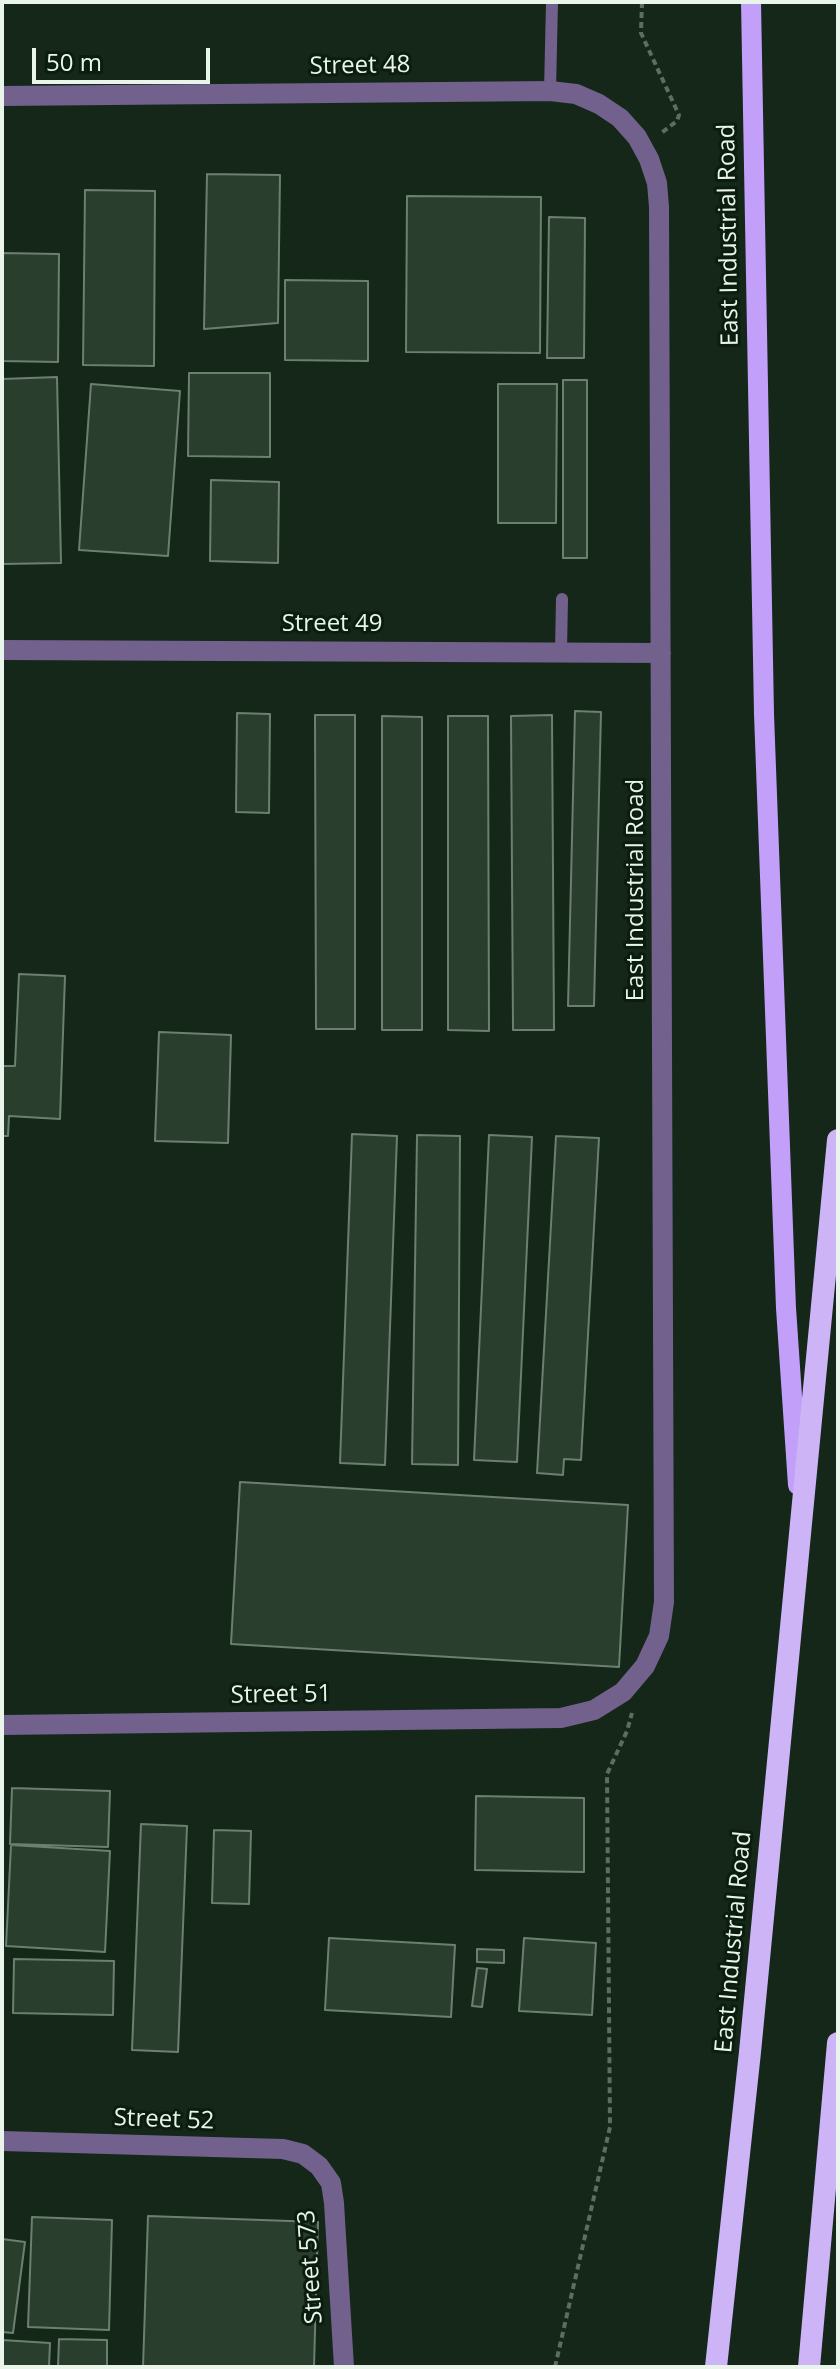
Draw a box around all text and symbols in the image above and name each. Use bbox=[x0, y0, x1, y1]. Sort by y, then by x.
scale bar bbox=[36, 32, 214, 82]
text: 50 m bbox=[46, 45, 102, 78]
street label: Street 48 bbox=[309, 51, 411, 81]
street label: East Industrial Road bbox=[713, 124, 745, 346]
street label: Street 49 bbox=[282, 610, 382, 638]
street label: East Industrial Road bbox=[622, 779, 650, 1001]
street label: Street 51 bbox=[230, 1680, 332, 1710]
street label: East Industrial Road bbox=[710, 1830, 758, 2054]
street label: Street 52 bbox=[113, 2104, 215, 2136]
street label: Street 573 bbox=[293, 2209, 329, 2325]

